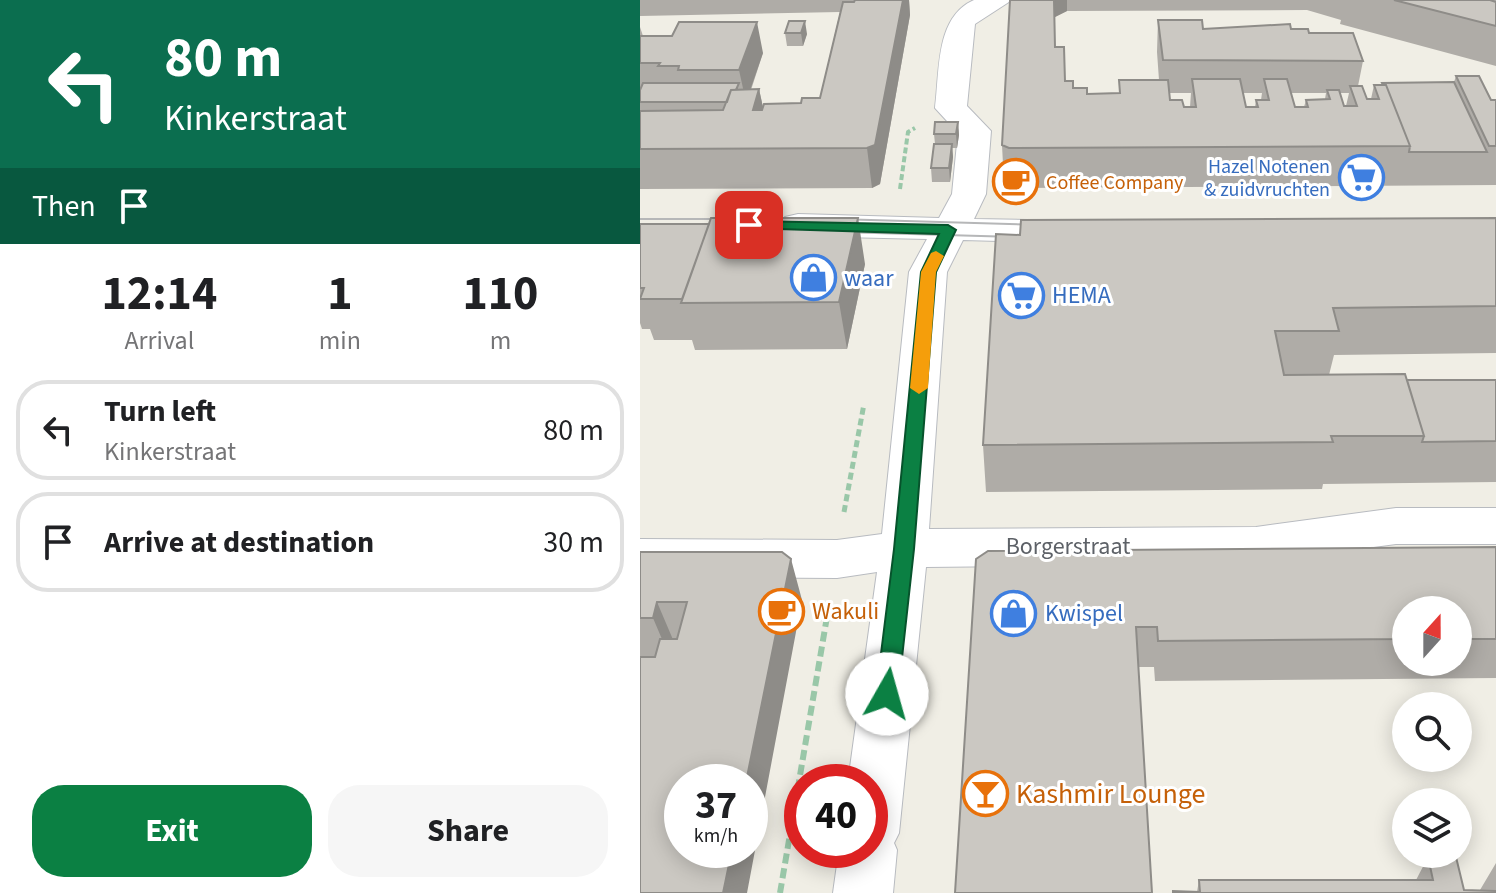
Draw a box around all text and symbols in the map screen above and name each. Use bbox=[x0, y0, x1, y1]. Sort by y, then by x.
text: 80 m bbox=[164, 19, 282, 98]
icon: left bbox=[32, 32, 136, 136]
text: Kinkerstraat bbox=[164, 93, 347, 144]
place label: Hazel Notenen & zuidvruchten bbox=[1204, 153, 1330, 204]
supermarket icon: Hazel Notenen & zuidvruchten bbox=[1337, 154, 1385, 202]
cafe icon: Coffee Company bbox=[991, 158, 1039, 206]
place label: Coffee Company bbox=[1046, 169, 1184, 197]
icon: arrive bbox=[112, 184, 156, 228]
text: Then bbox=[32, 185, 96, 228]
pin bbox=[715, 191, 783, 259]
icon: arrive bbox=[727, 203, 771, 247]
shop icon: waar bbox=[789, 254, 837, 302]
text: 12:14 bbox=[101, 260, 217, 328]
text: 1 bbox=[327, 260, 353, 328]
text: 110 bbox=[462, 260, 538, 328]
place label: waar bbox=[844, 261, 894, 296]
supermarket icon: HEMA bbox=[997, 271, 1045, 319]
place label: HEMA bbox=[1052, 278, 1111, 313]
text: Arrival bbox=[124, 322, 194, 359]
text: min bbox=[319, 322, 361, 359]
text: m bbox=[490, 322, 511, 359]
text: Turn left bbox=[104, 390, 216, 433]
icon: left bbox=[36, 408, 80, 452]
text: 80 m bbox=[543, 409, 604, 452]
text: Kinkerstraat bbox=[104, 433, 236, 470]
icon: arrive bbox=[36, 520, 80, 564]
text: Arrive at destination bbox=[104, 521, 374, 564]
text: 30 m bbox=[543, 521, 604, 564]
street label: Borgerstraat bbox=[1006, 529, 1130, 564]
cafe icon: Wakuli bbox=[757, 587, 805, 635]
shop icon: Kwispel bbox=[990, 589, 1038, 637]
place label: Wakuli bbox=[812, 594, 879, 629]
place label: Kwispel bbox=[1045, 596, 1123, 631]
north arrow bbox=[1392, 596, 1472, 676]
map controls bbox=[1392, 596, 1472, 868]
position arrow bbox=[845, 652, 929, 736]
button: search bbox=[1392, 692, 1472, 772]
speed limit sign: 40 bbox=[784, 764, 888, 868]
bar icon: Kashmir Lounge bbox=[961, 769, 1009, 817]
place label: Kashmir Lounge bbox=[1016, 774, 1205, 814]
text: 37 bbox=[695, 777, 737, 834]
button: Exit bbox=[32, 785, 312, 877]
button: Share bbox=[328, 785, 608, 877]
button: layers bbox=[1392, 788, 1472, 868]
text: km/h bbox=[694, 822, 738, 850]

